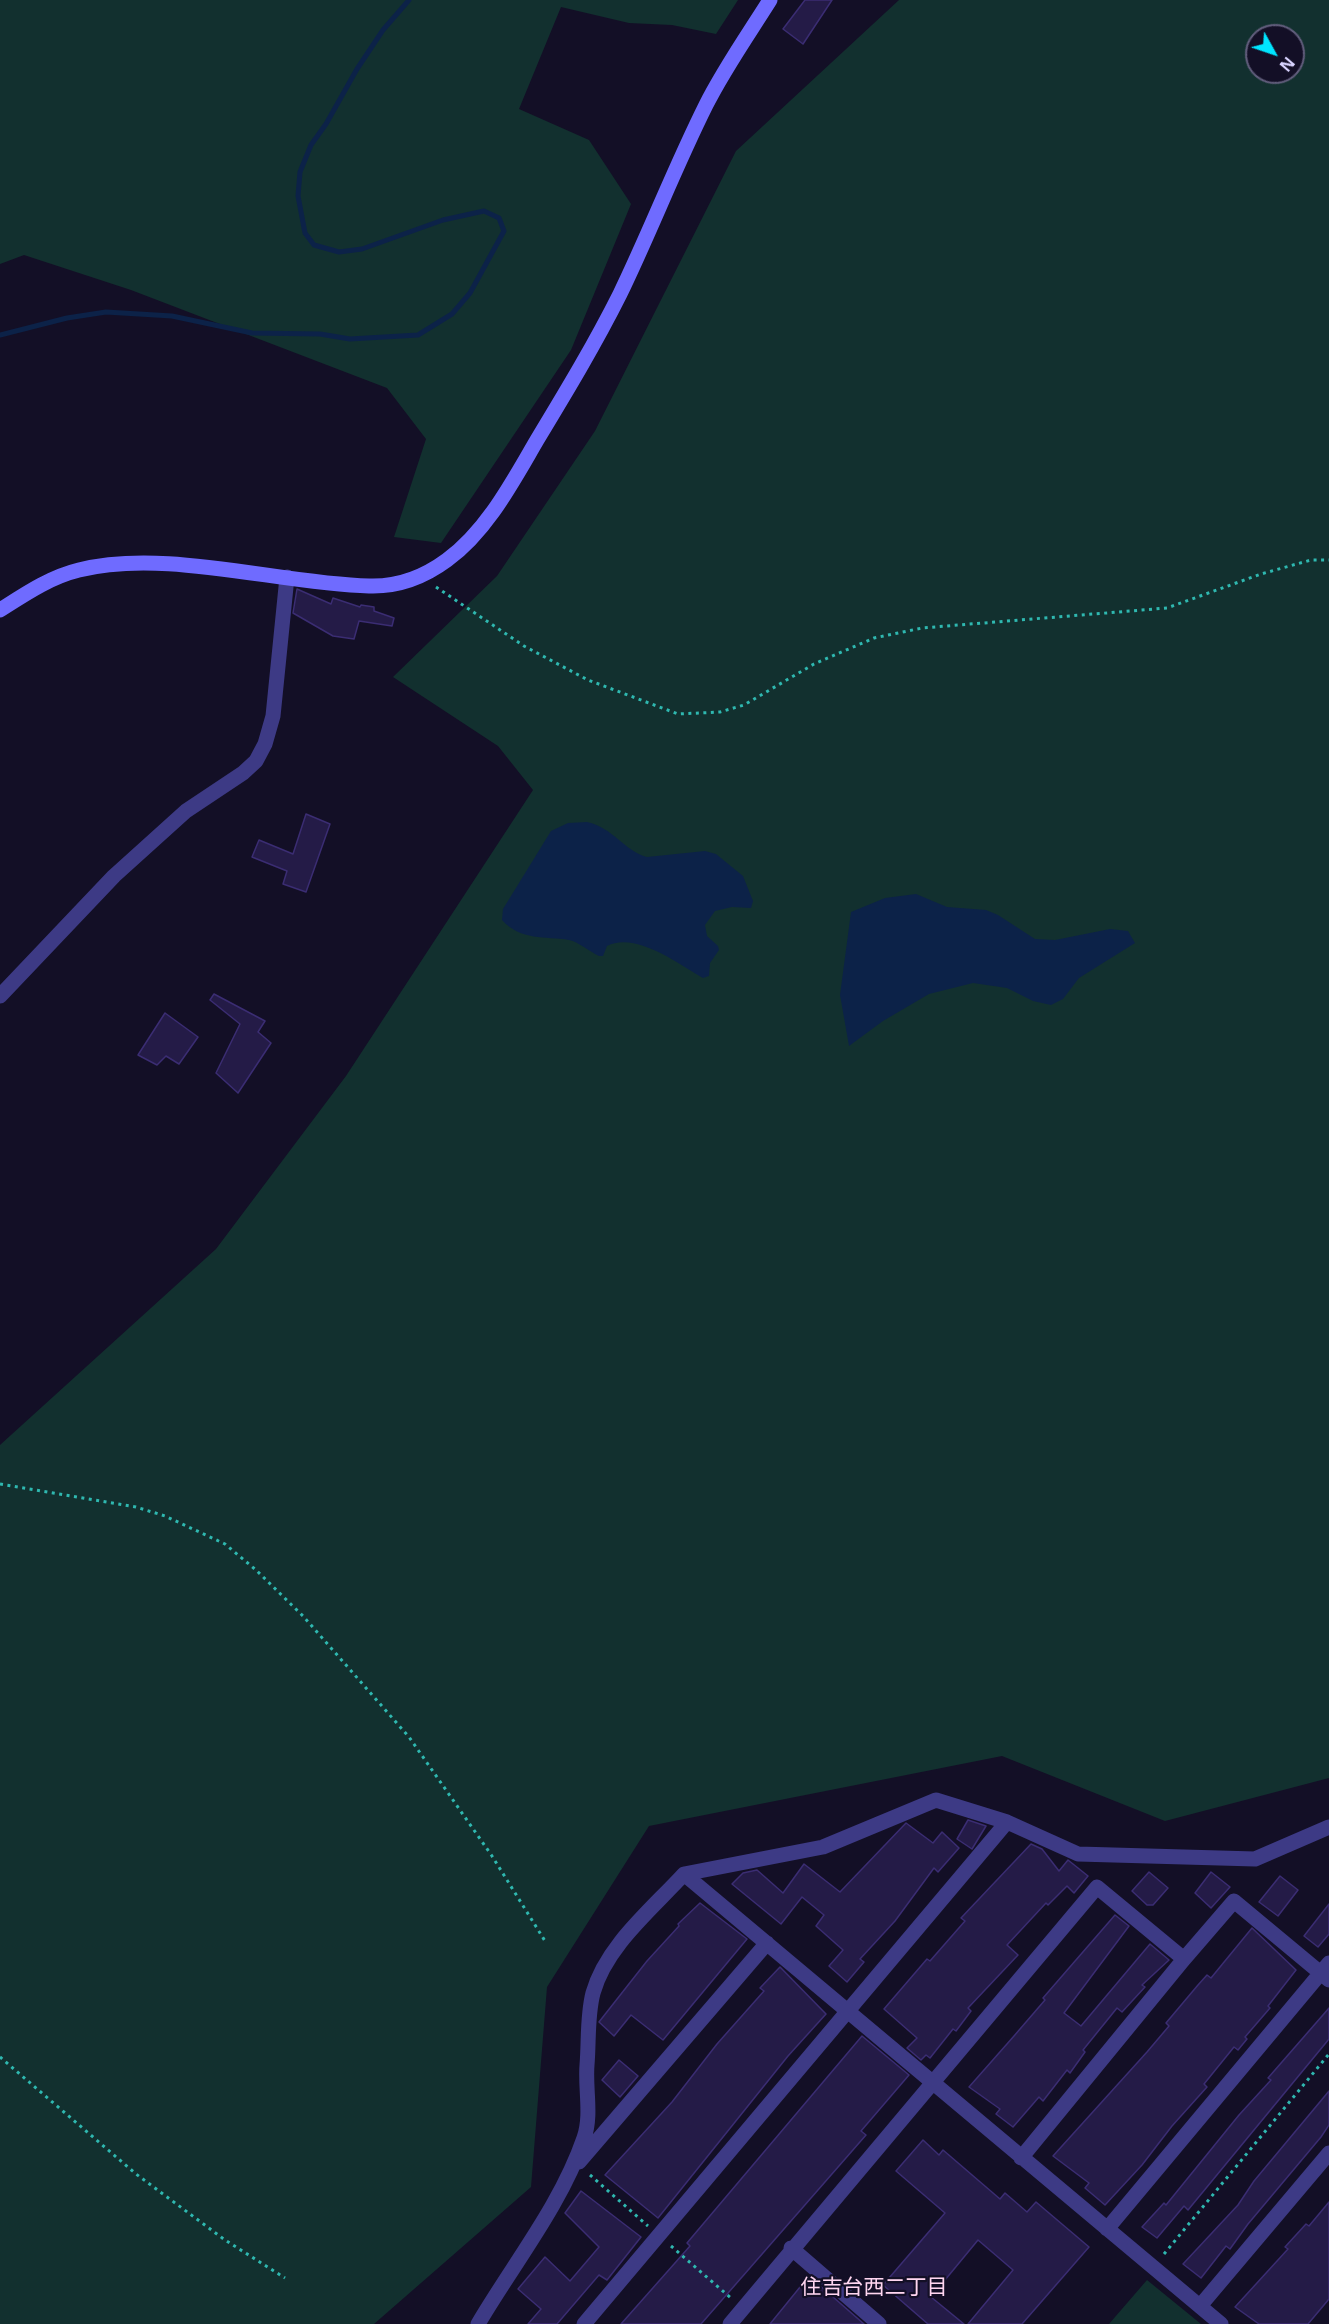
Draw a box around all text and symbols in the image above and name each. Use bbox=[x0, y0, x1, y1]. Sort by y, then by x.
north arrow bbox=[1245, 24, 1305, 84]
text: N bbox=[1275, 52, 1300, 76]
district label: 住吉台西二丁目 bbox=[801, 2275, 947, 2301]

